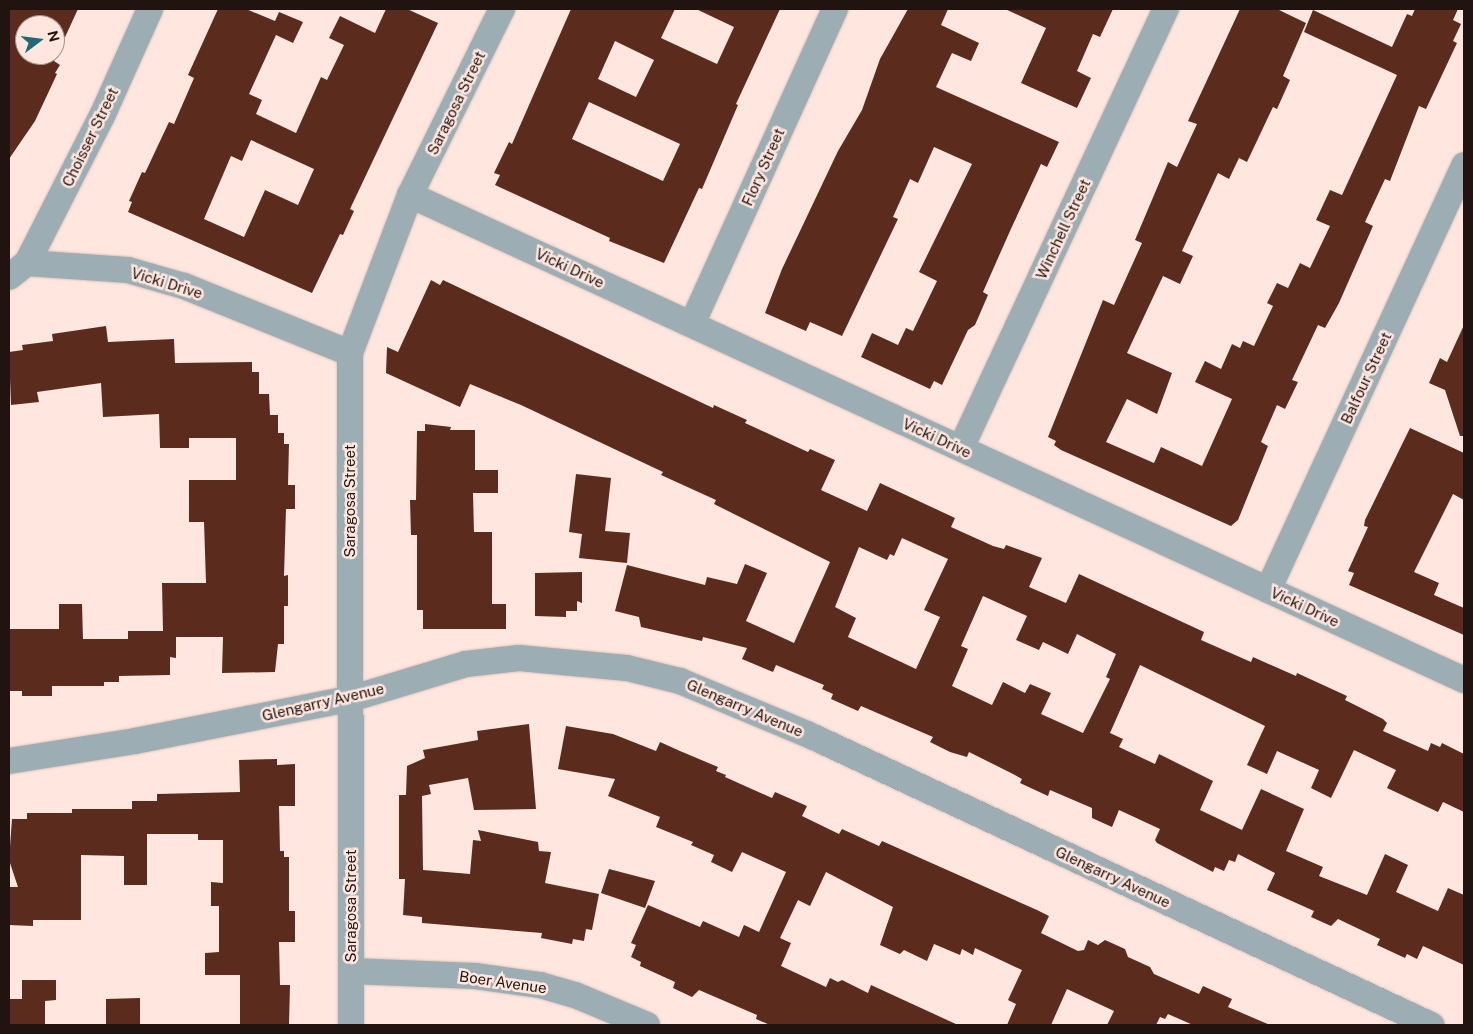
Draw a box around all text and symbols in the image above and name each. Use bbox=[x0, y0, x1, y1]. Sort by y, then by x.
north arrow bbox=[15, 15, 65, 65]
text: N bbox=[44, 29, 63, 44]
street label: Saragosa Street bbox=[423, 48, 489, 158]
street label: Choisser Street bbox=[58, 84, 122, 190]
street label: Flory Street bbox=[738, 125, 788, 209]
street label: Winchell Street bbox=[1032, 176, 1094, 282]
street label: Vicki Drive bbox=[533, 244, 607, 292]
street label: Vicki Drive bbox=[129, 264, 205, 302]
street label: Balfour Street bbox=[1337, 329, 1395, 427]
street label: Vicki Drive bbox=[900, 414, 974, 462]
street label: Saragosa Street bbox=[341, 444, 359, 558]
street label: Vicki Drive bbox=[1268, 583, 1342, 631]
street label: Glengarry Avenue bbox=[684, 675, 806, 741]
street label: Glengarry Avenue bbox=[260, 679, 386, 725]
street label: Glengarry Avenue bbox=[1053, 842, 1173, 912]
street label: Saragosa Street bbox=[342, 849, 360, 963]
street label: Boer Avenue bbox=[458, 967, 548, 997]

